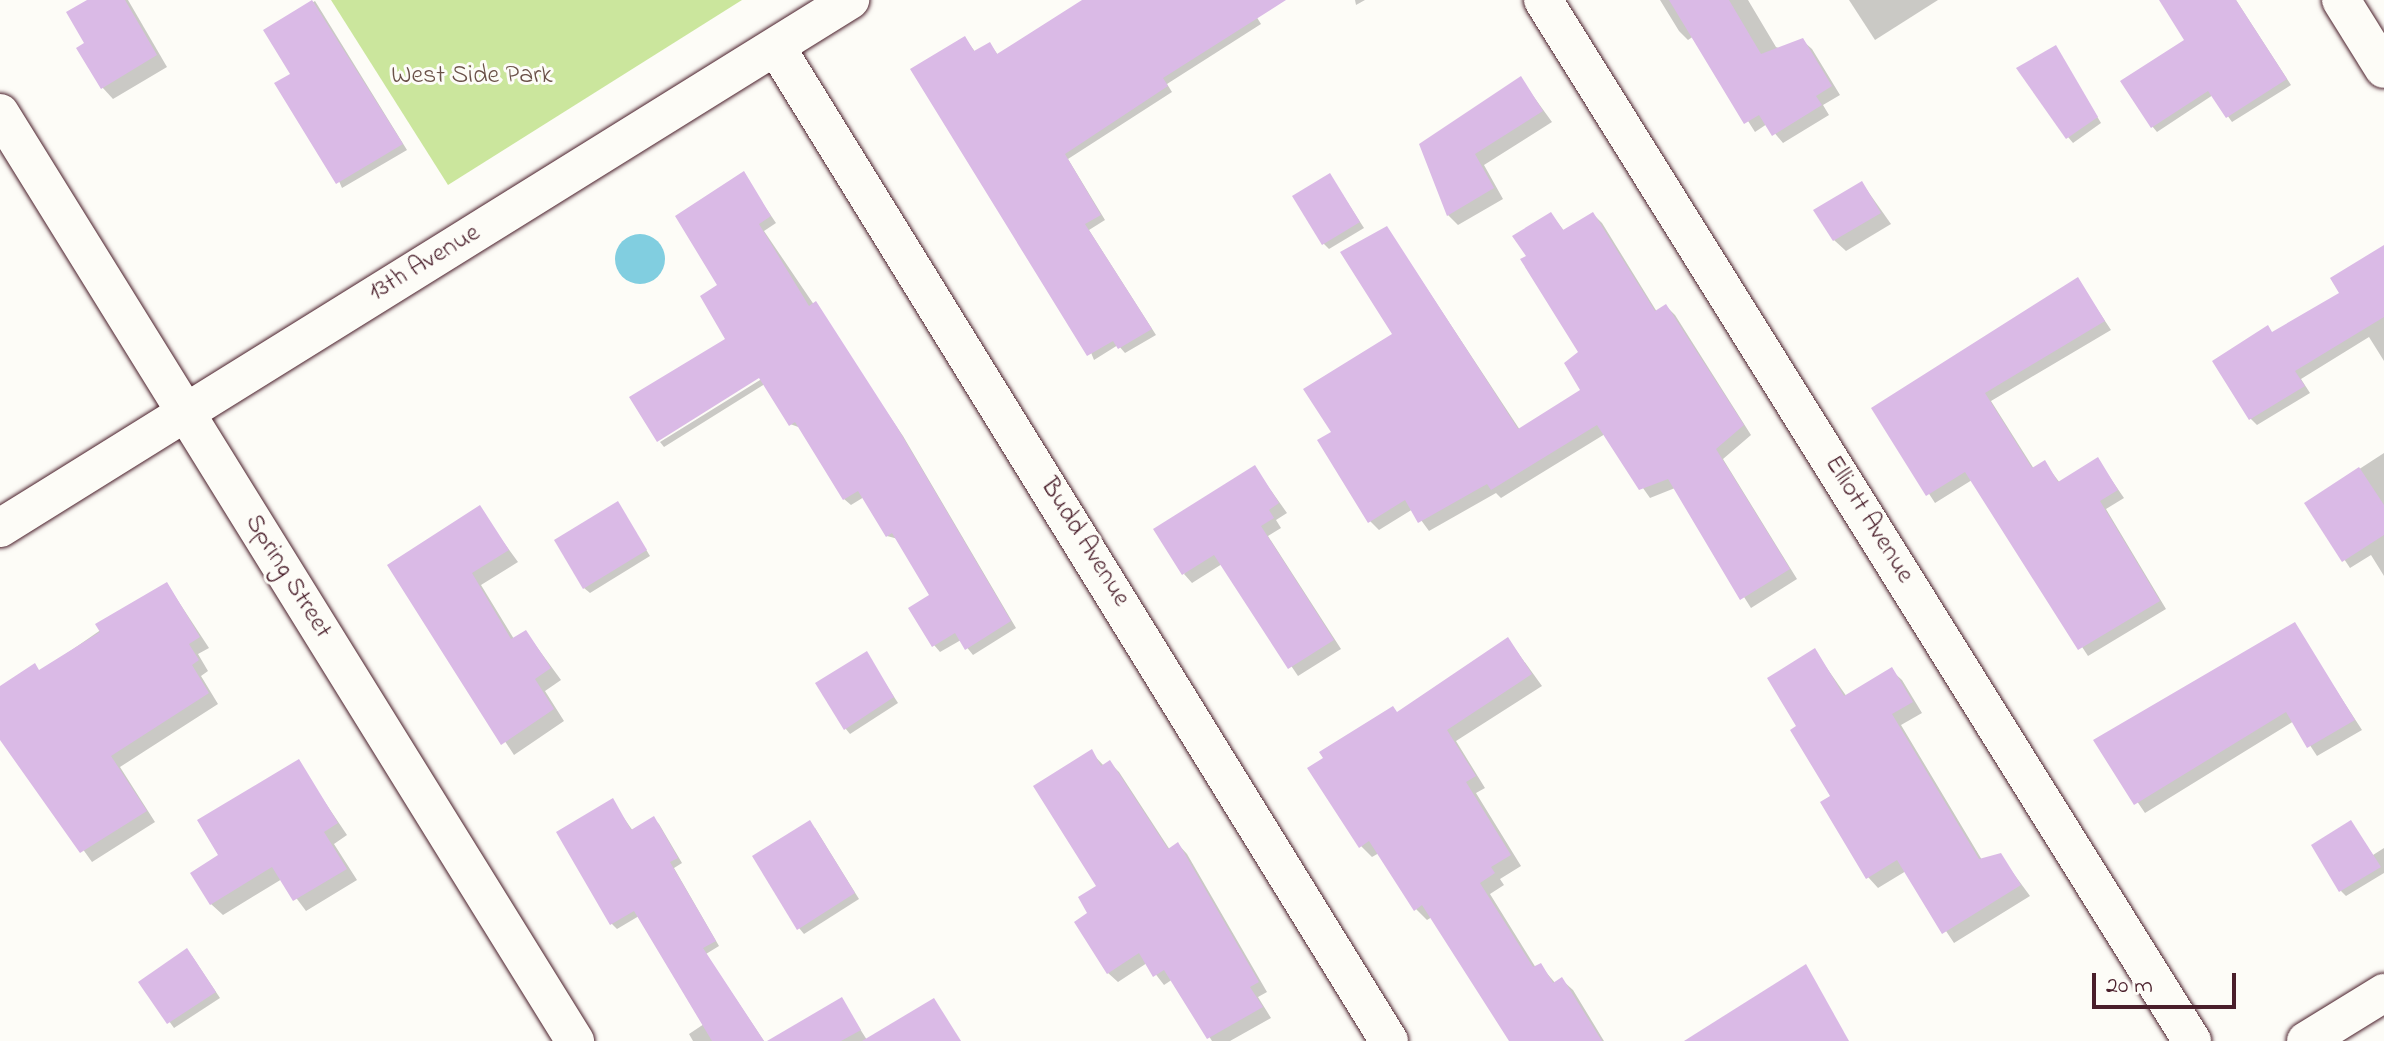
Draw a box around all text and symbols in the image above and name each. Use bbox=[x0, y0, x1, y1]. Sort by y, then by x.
park label: West Side Park bbox=[391, 61, 553, 93]
street label: 13th Avenue bbox=[364, 219, 486, 309]
street label: Elliott Avenue bbox=[1817, 451, 1919, 589]
street label: Budd Avenue bbox=[1032, 473, 1136, 613]
street label: Spring Street bbox=[237, 509, 337, 645]
scale bar bbox=[2096, 957, 2240, 1007]
text: 20 m bbox=[2106, 969, 2153, 1004]

